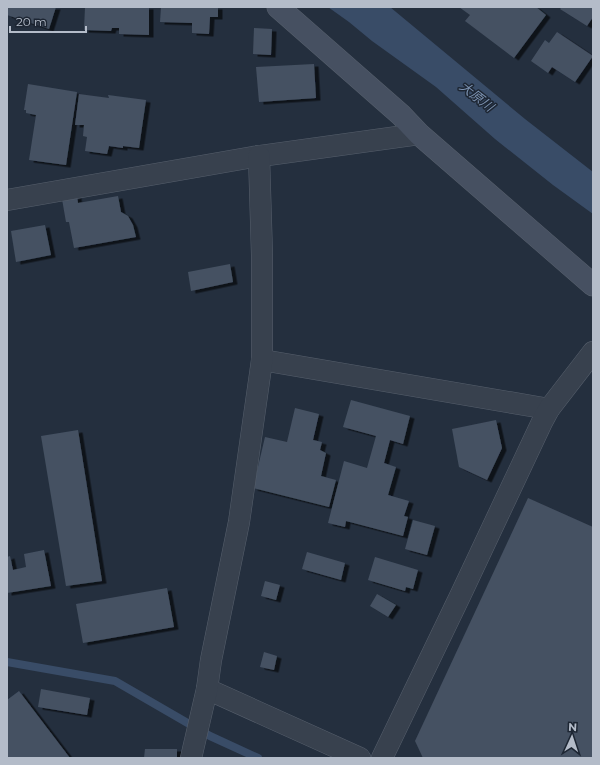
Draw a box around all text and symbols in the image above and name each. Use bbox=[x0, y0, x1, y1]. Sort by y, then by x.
scale bar bbox=[10, 8, 86, 34]
text: 20 m bbox=[16, 14, 47, 29]
water label: 大原川 bbox=[457, 78, 499, 116]
north arrow bbox=[552, 717, 592, 757]
text: N bbox=[568, 720, 577, 734]

